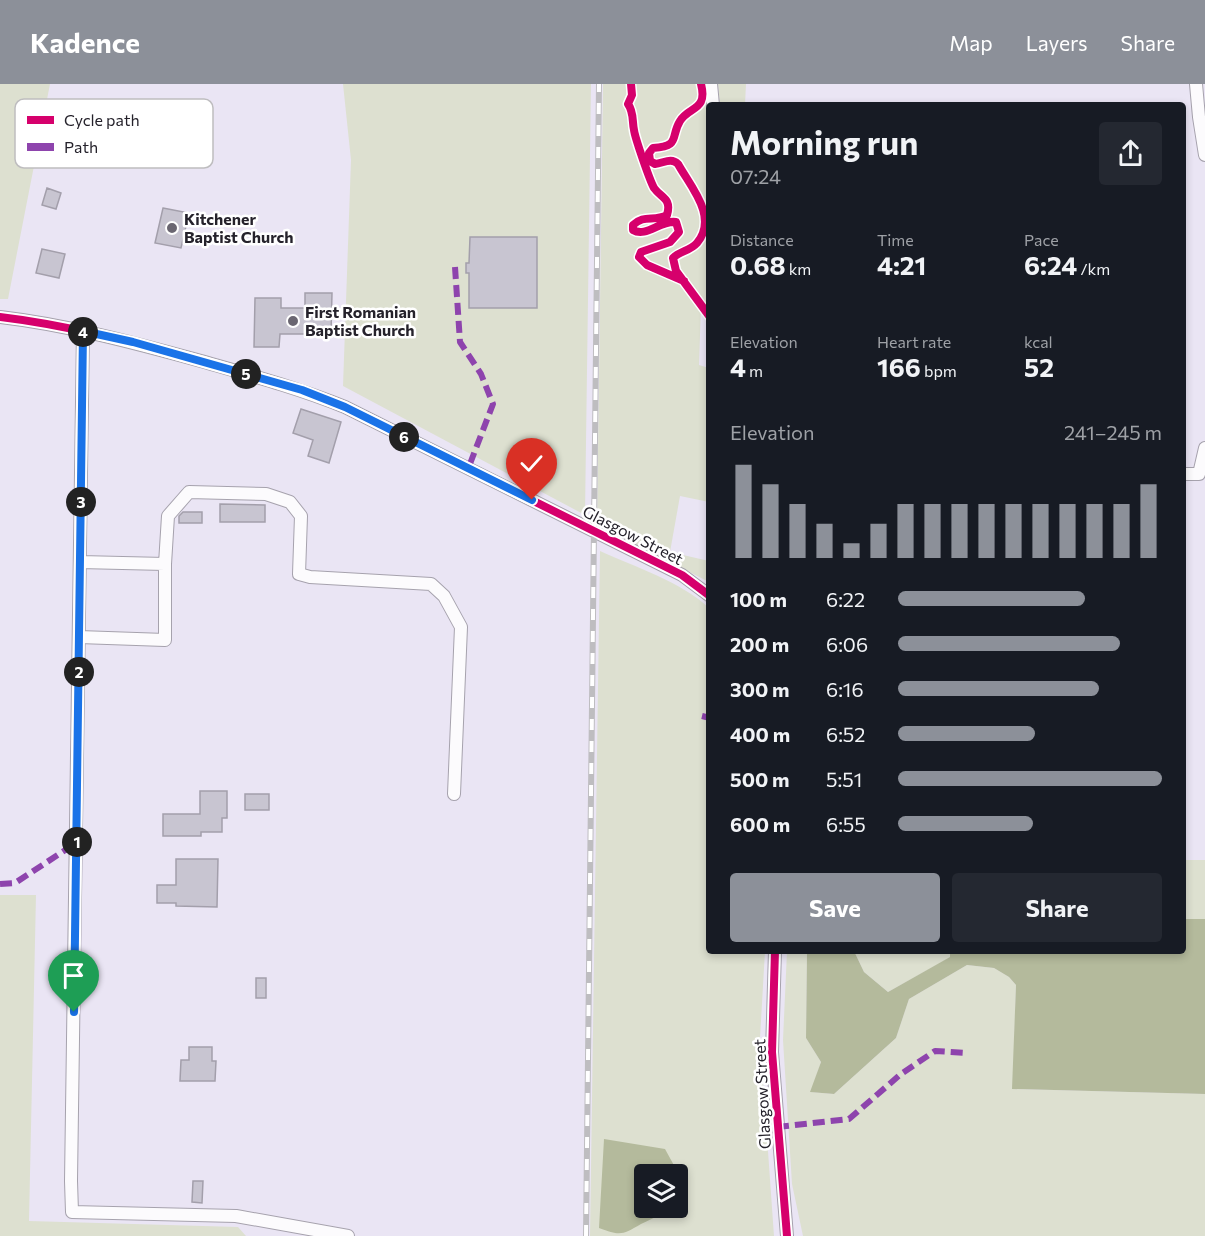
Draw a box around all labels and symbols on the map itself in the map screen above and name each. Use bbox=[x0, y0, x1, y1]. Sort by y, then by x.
legend bbox=[15, 99, 213, 168]
text: Cycle path bbox=[64, 110, 140, 129]
text: Path bbox=[64, 137, 98, 156]
place label: Kitchener Baptist Church bbox=[184, 209, 294, 246]
marker: Kitchener Baptist Church bbox=[165, 221, 179, 235]
place label: First Romanian Baptist Church bbox=[305, 302, 416, 339]
marker: First Romanian Baptist Church bbox=[286, 314, 300, 328]
pin: 4 bbox=[68, 317, 98, 347]
pin: 5 bbox=[231, 359, 261, 389]
pin: 6 bbox=[389, 422, 419, 452]
pin bbox=[506, 438, 557, 500]
pin: 3 bbox=[66, 487, 96, 517]
street label: Glasgow Street bbox=[580, 501, 687, 568]
pin: 2 bbox=[64, 657, 94, 687]
pin: 1 bbox=[62, 827, 92, 857]
pin bbox=[48, 950, 99, 1012]
street label: Glasgow Street bbox=[749, 1038, 774, 1150]

